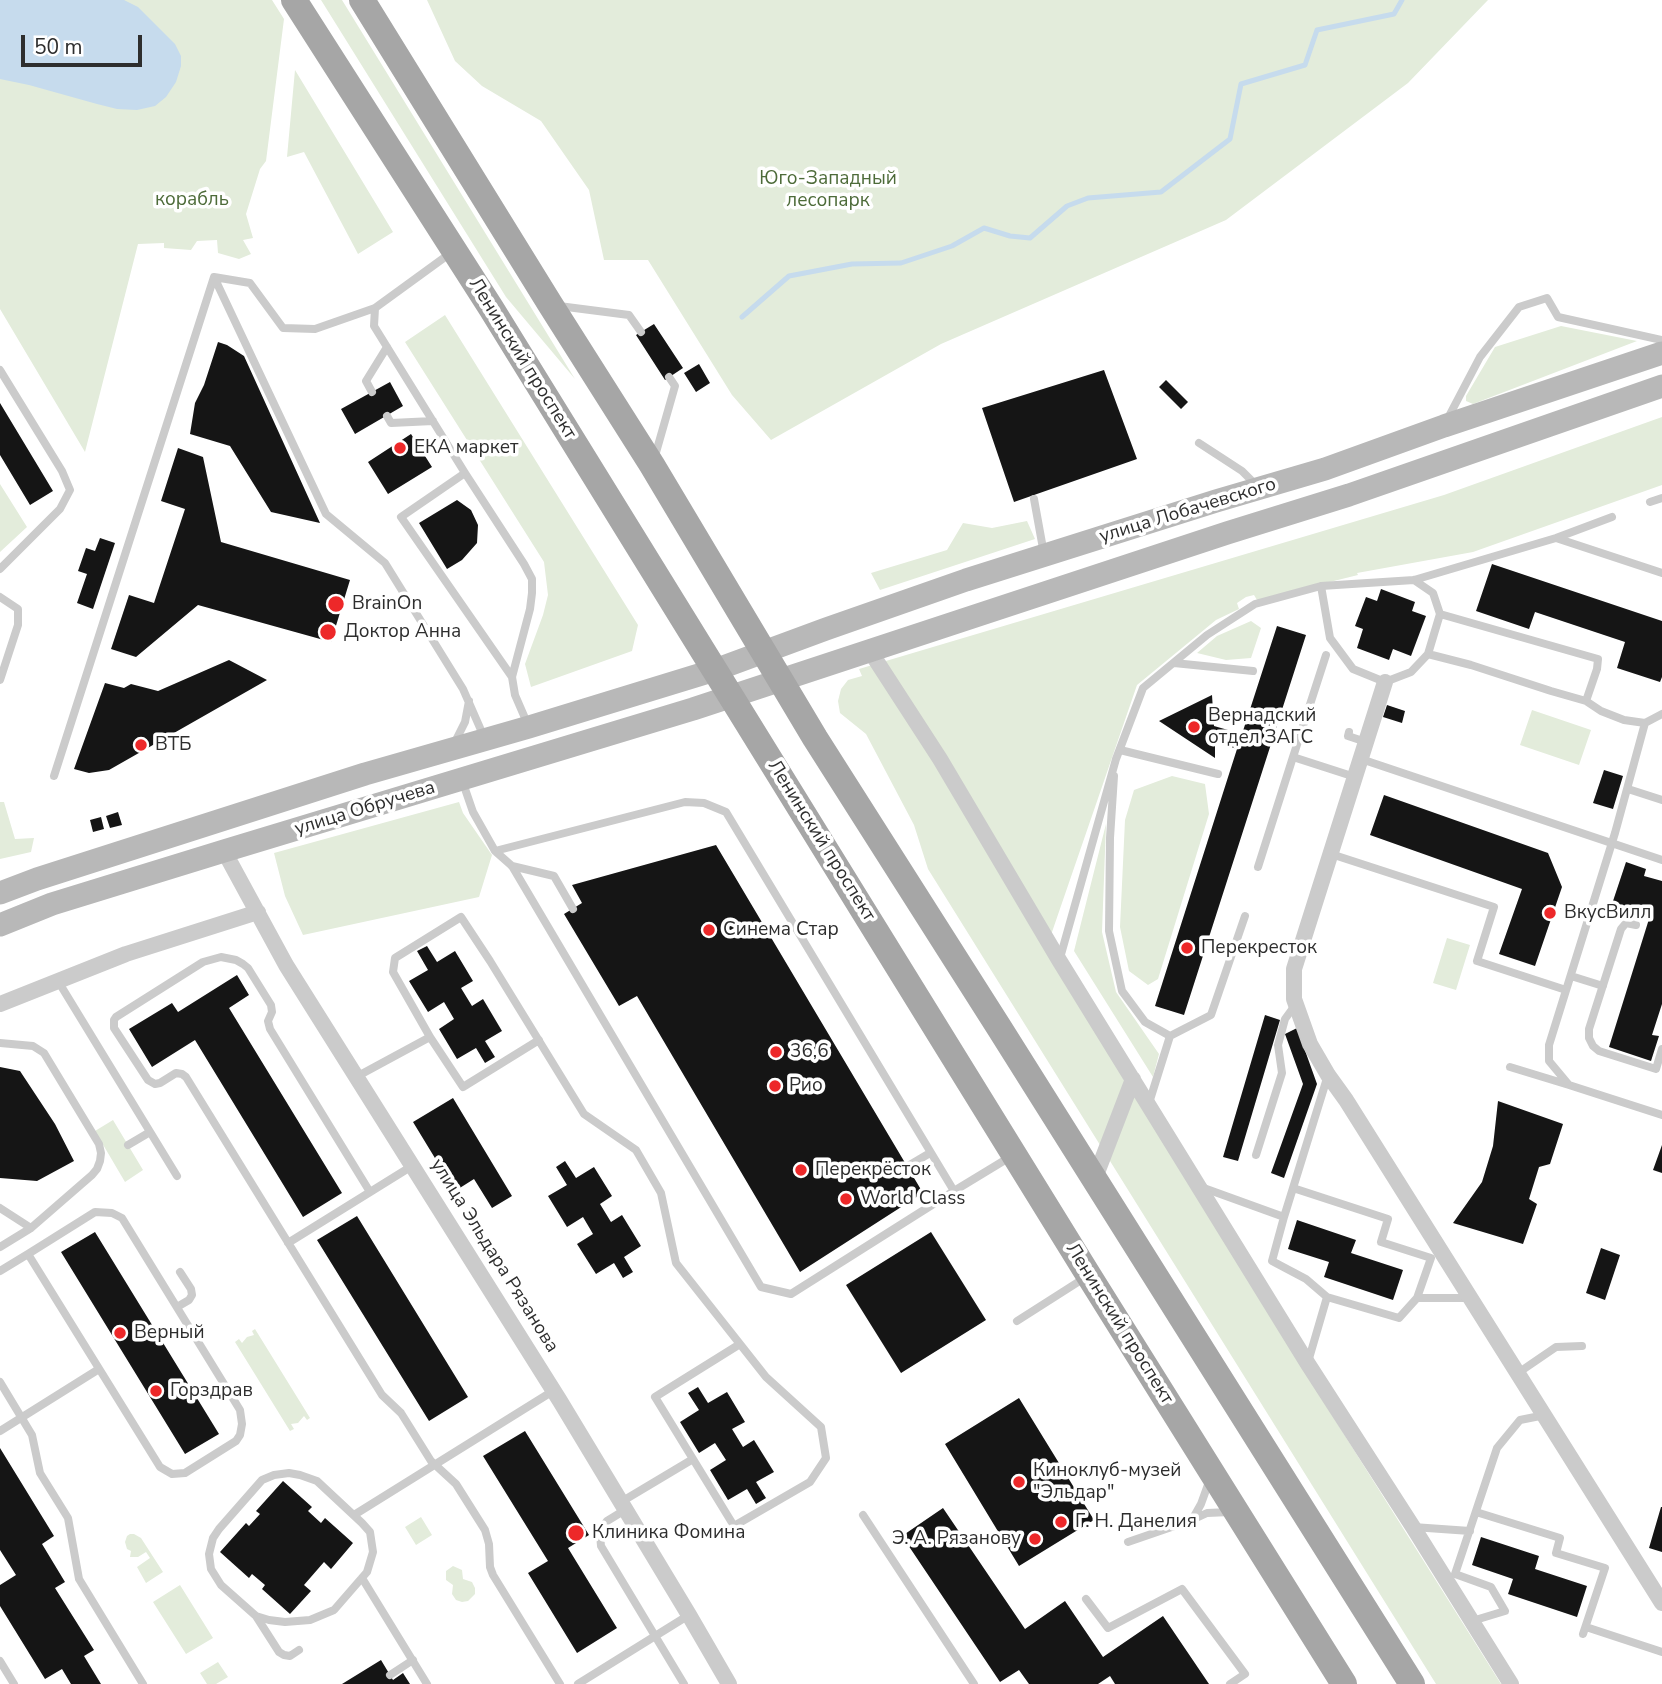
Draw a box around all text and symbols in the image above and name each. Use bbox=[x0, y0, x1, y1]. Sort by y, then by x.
scale bar bbox=[24, 21, 145, 65]
text: 50 m bbox=[34, 33, 83, 61]
park label: Юго-Западный лесопарк bbox=[759, 168, 897, 212]
park label: корабль bbox=[155, 189, 229, 211]
street label: Ленинский проспект bbox=[463, 274, 581, 444]
place label: ЕКА маркет bbox=[414, 437, 518, 459]
marker: ЕКА маркет bbox=[392, 440, 408, 456]
street label: улица Лобачевского bbox=[1097, 473, 1279, 549]
place label: BrainOn bbox=[352, 593, 422, 615]
marker: BrainOn bbox=[326, 594, 346, 614]
place label: Доктор Анна bbox=[344, 621, 461, 643]
marker: Доктор Анна bbox=[318, 622, 338, 642]
place label: Вернадский отдел ЗАГС bbox=[1208, 705, 1316, 749]
marker: Вернадский отдел ЗАГС bbox=[1186, 719, 1202, 735]
place label: ВТБ bbox=[155, 734, 192, 756]
marker: ВТБ bbox=[133, 737, 149, 753]
street label: Ленинский проспект bbox=[762, 756, 880, 926]
street label: улица Обручева bbox=[292, 777, 438, 841]
place label: ВкусВилл bbox=[1564, 902, 1651, 924]
marker: ВкусВилл bbox=[1542, 905, 1558, 921]
place label: Синема Стар bbox=[723, 919, 839, 941]
marker: Синема Стар bbox=[701, 922, 717, 938]
place label: Перекресток bbox=[1201, 937, 1317, 959]
marker: Перекресток bbox=[1179, 940, 1195, 956]
place label: 36,6 bbox=[790, 1041, 829, 1063]
marker: 36,6 bbox=[768, 1044, 784, 1060]
place label: Рио bbox=[789, 1075, 823, 1097]
marker: Рио bbox=[767, 1078, 783, 1094]
street label: улица Эльдара Рязанова bbox=[425, 1155, 563, 1357]
place label: Перекрёсток bbox=[815, 1159, 931, 1181]
marker: Перекрёсток bbox=[793, 1162, 809, 1178]
place label: World Class bbox=[860, 1188, 965, 1210]
marker: World Class bbox=[838, 1191, 854, 1207]
street label: Ленинский проспект bbox=[1060, 1239, 1178, 1409]
place label: Верный bbox=[134, 1322, 205, 1344]
marker: Верный bbox=[112, 1325, 128, 1341]
place label: Горздрав bbox=[170, 1380, 253, 1402]
marker: Горздрав bbox=[148, 1383, 164, 1399]
place label: Киноклуб-музей "Эльдар" bbox=[1033, 1460, 1181, 1504]
marker: Киноклуб-музей "Эльдар" bbox=[1011, 1474, 1027, 1490]
place label: Г. Н. Данелия bbox=[1075, 1511, 1197, 1533]
marker: Г. Н. Данелия bbox=[1053, 1514, 1069, 1530]
place label: Клиника Фомина bbox=[592, 1522, 745, 1544]
marker: Клиника Фомина bbox=[566, 1523, 586, 1543]
place label: Э. А. Рязанову bbox=[892, 1528, 1021, 1550]
marker: Э. А. Рязанову bbox=[1027, 1531, 1043, 1547]

